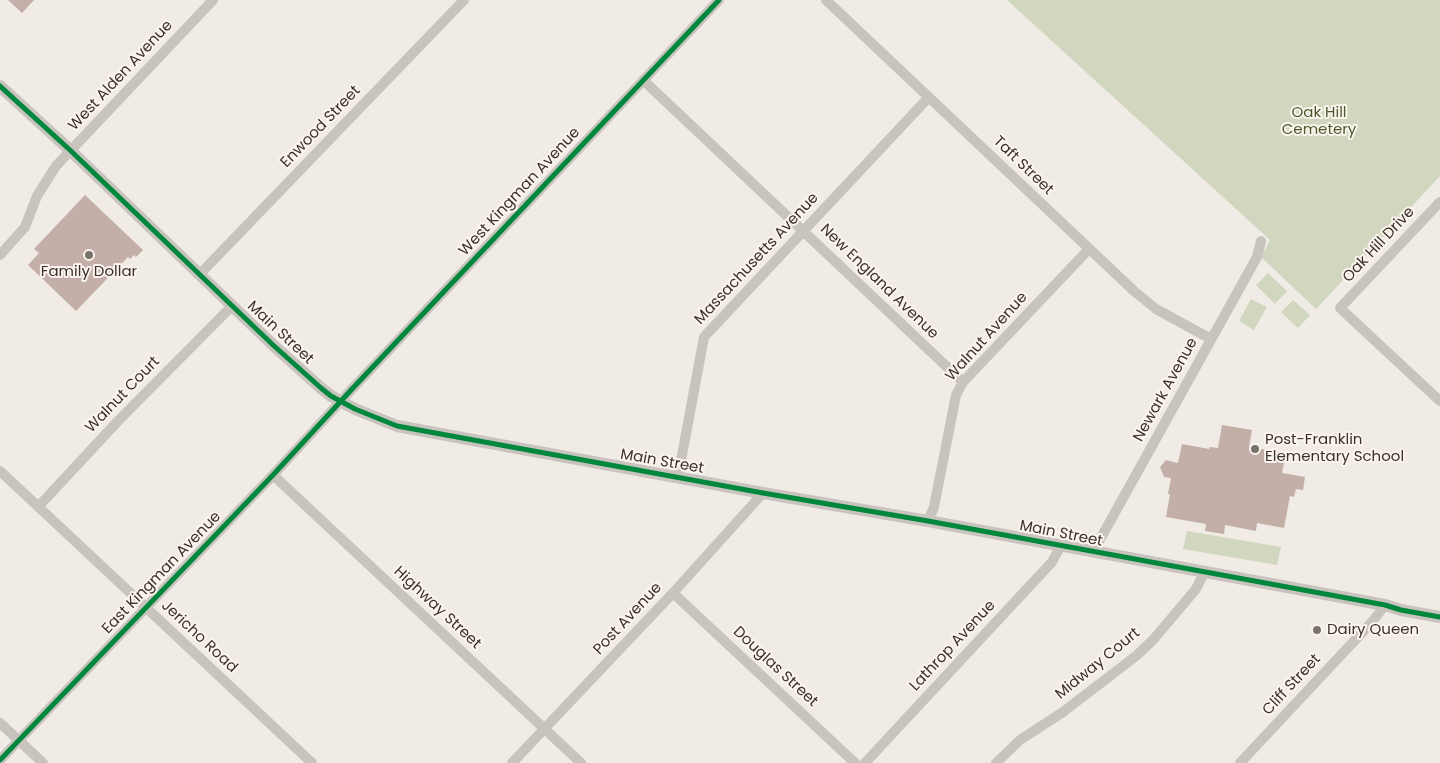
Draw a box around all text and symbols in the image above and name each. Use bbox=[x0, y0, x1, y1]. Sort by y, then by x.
street label: West Alden Avenue bbox=[65, 17, 177, 135]
street label: Enwood Street bbox=[277, 82, 365, 172]
park label: Oak Hill Cemetery bbox=[1282, 104, 1356, 139]
street label: West Kingman Avenue bbox=[456, 124, 584, 260]
street label: Taft Street bbox=[989, 133, 1057, 199]
street label: Massachusetts Avenue bbox=[691, 189, 823, 329]
street label: Oak Hill Drive bbox=[1339, 203, 1419, 287]
street label: New England Avenue bbox=[816, 221, 942, 343]
marker: Family Dollar bbox=[83, 249, 95, 261]
place label: Family Dollar bbox=[41, 263, 137, 281]
street label: Walnut Avenue bbox=[942, 289, 1032, 385]
street label: Main Street bbox=[243, 298, 317, 368]
street label: Newark Avenue bbox=[1130, 335, 1202, 445]
street label: Walnut Court bbox=[82, 353, 164, 437]
place label: Post-Franklin Elementary School bbox=[1265, 431, 1404, 466]
marker: Post-Franklin Elementary School bbox=[1249, 443, 1261, 455]
street label: Main Street bbox=[619, 446, 705, 478]
street label: East Kingman Avenue bbox=[99, 508, 225, 638]
street label: Main Street bbox=[1018, 517, 1104, 551]
street label: Highway Street bbox=[390, 563, 484, 653]
street label: Post Avenue bbox=[590, 579, 666, 659]
street label: Jericho Road bbox=[157, 597, 241, 677]
street label: Lathrop Avenue bbox=[906, 597, 1000, 695]
place label: Dairy Queen bbox=[1327, 621, 1419, 639]
street label: Douglas Street bbox=[729, 623, 821, 711]
street label: Midway Court bbox=[1052, 624, 1144, 704]
marker: Dairy Queen bbox=[1311, 624, 1323, 636]
street label: Cliff Street bbox=[1259, 651, 1325, 719]

